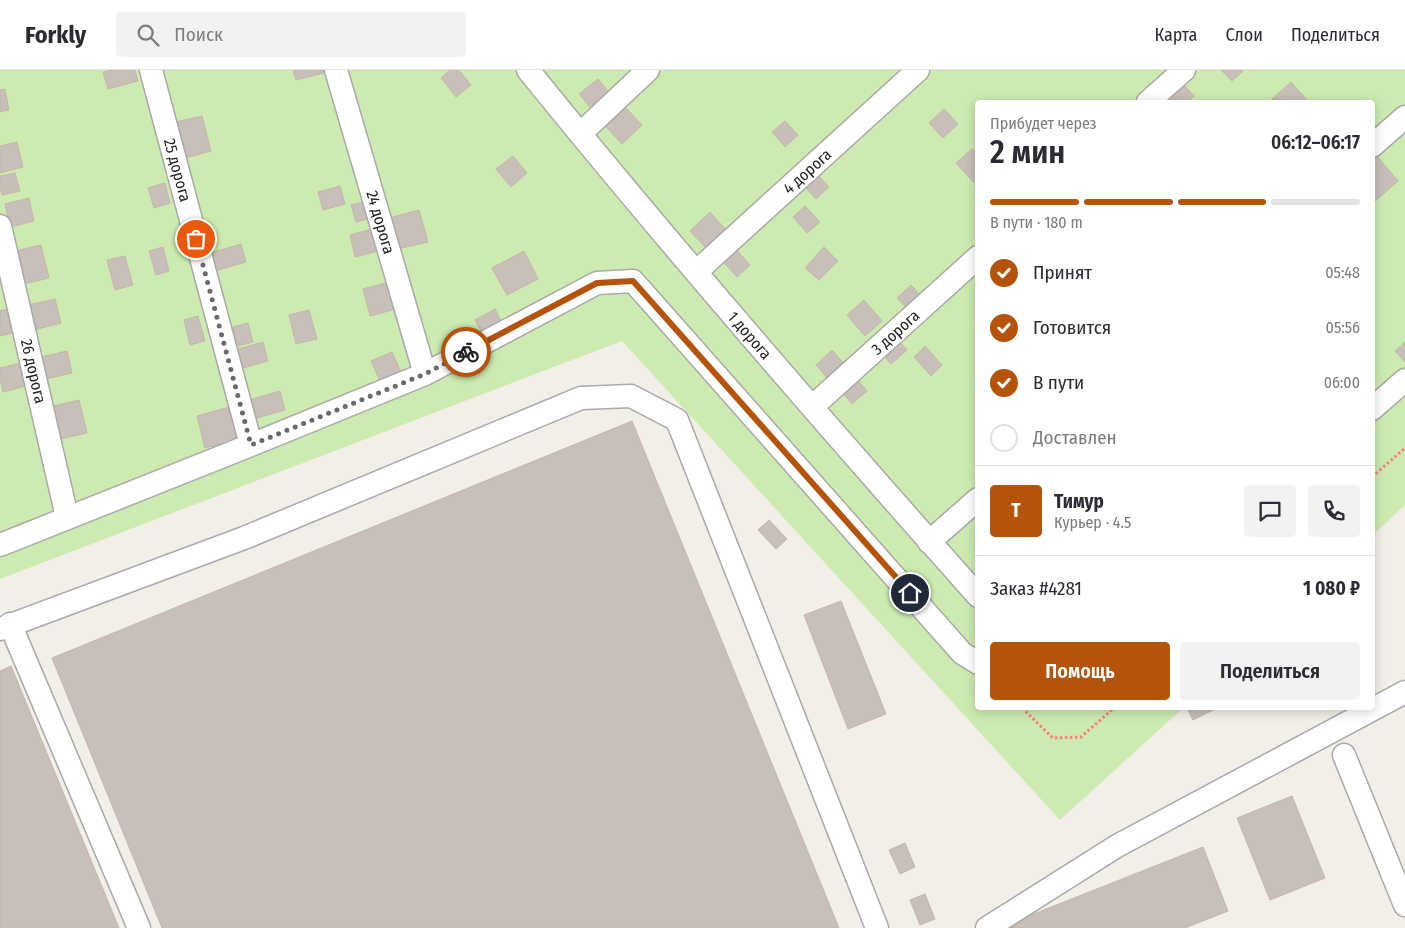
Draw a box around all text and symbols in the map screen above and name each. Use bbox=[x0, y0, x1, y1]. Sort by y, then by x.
search box bbox=[116, 12, 466, 57]
text: Forkly bbox=[25, 21, 86, 49]
icon: search bbox=[134, 21, 162, 49]
text: Поиск bbox=[174, 23, 223, 46]
text: Карта bbox=[1154, 24, 1197, 46]
text: Слои bbox=[1225, 24, 1263, 46]
text: Поделиться bbox=[1291, 24, 1380, 46]
text: Прибудет через bbox=[990, 114, 1097, 133]
text: 06:12–06:17 bbox=[1271, 131, 1360, 154]
text: 2 мин bbox=[990, 133, 1065, 171]
street label: 25 дорога bbox=[160, 136, 195, 204]
street label: 4 дорога bbox=[779, 145, 835, 198]
street label: 24 дорога bbox=[362, 188, 399, 256]
text: В пути · 180 m bbox=[990, 213, 1083, 232]
pin bbox=[175, 218, 217, 260]
icon: bag bbox=[182, 225, 210, 253]
icon: check bbox=[990, 259, 1018, 287]
text: Принят bbox=[1033, 261, 1092, 284]
text: 05:48 bbox=[1325, 263, 1360, 282]
street label: 3 дорога bbox=[868, 306, 923, 359]
street label: 1 дорога bbox=[724, 308, 776, 363]
icon: check bbox=[990, 314, 1018, 342]
text: Готовится bbox=[1033, 316, 1111, 339]
text: 05:56 bbox=[1326, 318, 1360, 337]
courier bbox=[441, 327, 491, 377]
street label: 26 дорога bbox=[17, 337, 50, 405]
icon: bike bbox=[452, 338, 480, 366]
icon: check bbox=[990, 369, 1018, 397]
text: В пути bbox=[1033, 371, 1084, 394]
text: 06:00 bbox=[1324, 373, 1360, 392]
text: Доставлен bbox=[1033, 426, 1117, 449]
button: chat bbox=[1244, 485, 1296, 537]
button: phone bbox=[1308, 485, 1360, 537]
text: Тимур bbox=[1054, 490, 1104, 513]
text: Т bbox=[1011, 499, 1021, 522]
text: Курьер · 4.5 bbox=[1054, 513, 1131, 532]
pin bbox=[889, 572, 931, 614]
text: Заказ #4281 bbox=[990, 577, 1082, 600]
text: 1 080 ₽ bbox=[1303, 577, 1360, 600]
icon: home bbox=[896, 579, 924, 607]
button: Помощь bbox=[990, 642, 1170, 700]
button: Поделиться bbox=[1180, 642, 1360, 700]

